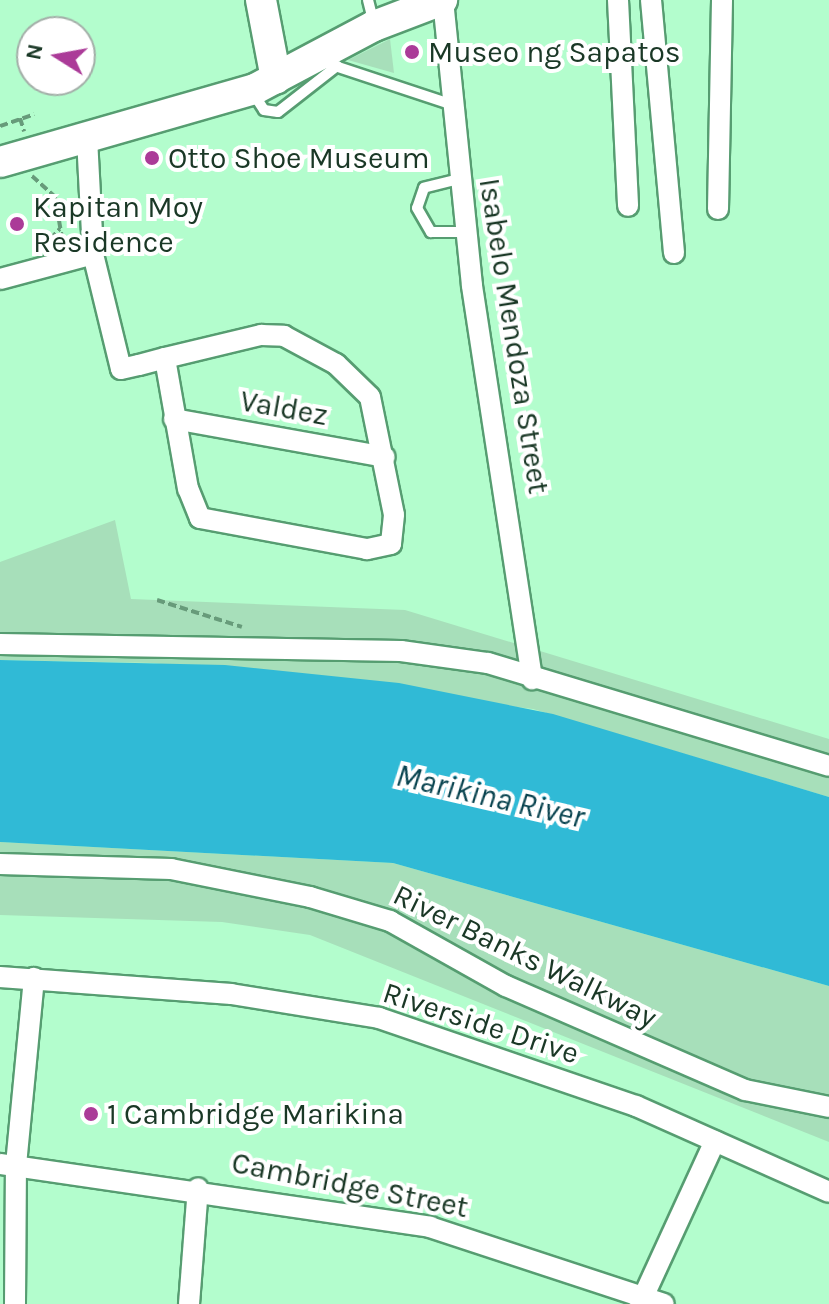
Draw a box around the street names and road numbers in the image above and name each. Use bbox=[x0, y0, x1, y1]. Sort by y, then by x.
street label: Isabelo Mendoza Street bbox=[471, 176, 557, 496]
street label: Valdez bbox=[237, 383, 331, 433]
street label: River Banks Walkway bbox=[387, 877, 663, 1035]
street label: Riverside Drive bbox=[379, 974, 583, 1072]
street label: Cambridge Street bbox=[229, 1144, 471, 1226]

